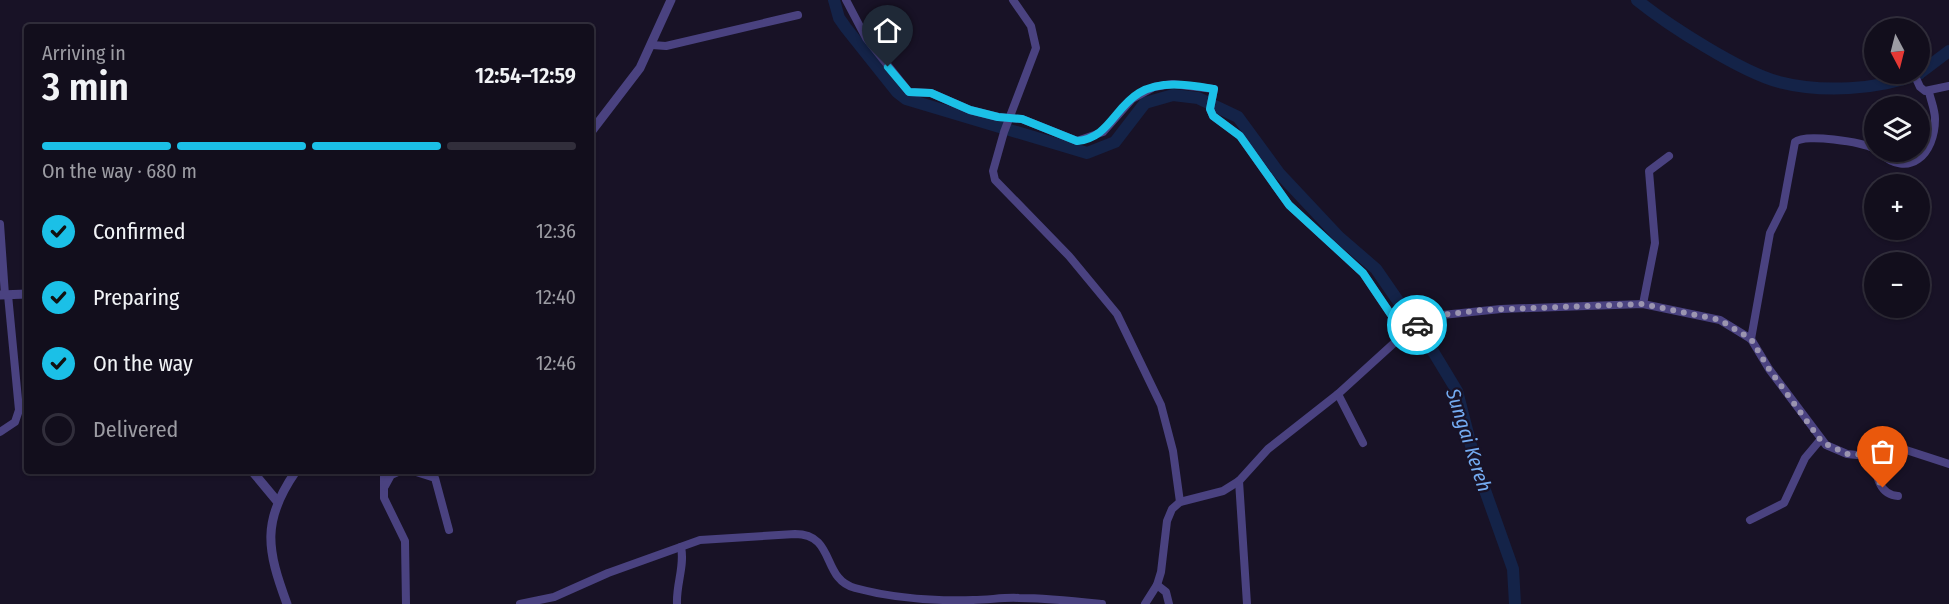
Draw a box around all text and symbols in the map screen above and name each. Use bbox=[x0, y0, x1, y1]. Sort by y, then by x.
pin bbox=[862, 5, 913, 67]
icon: home bbox=[871, 14, 904, 47]
north arrow bbox=[1864, 18, 1930, 84]
map controls bbox=[1864, 18, 1930, 318]
text: Arriving in bbox=[42, 41, 126, 65]
text: 12:54–12:59 bbox=[475, 62, 576, 89]
text: 3 min bbox=[42, 64, 129, 110]
button: layers bbox=[1864, 96, 1930, 162]
text: On the way · 680 m bbox=[42, 159, 197, 183]
button: + bbox=[1864, 174, 1930, 240]
icon: check bbox=[42, 215, 75, 248]
text: Confirmed bbox=[93, 218, 186, 245]
text: 12:36 bbox=[536, 219, 576, 243]
button: − bbox=[1864, 252, 1930, 318]
icon: check bbox=[42, 281, 75, 314]
text: Preparing bbox=[93, 284, 179, 311]
text: 12:40 bbox=[535, 285, 576, 309]
courier bbox=[1387, 295, 1447, 355]
icon: car bbox=[1401, 309, 1434, 342]
icon: check bbox=[42, 347, 75, 380]
text: On the way bbox=[93, 350, 193, 377]
text: 12:46 bbox=[536, 351, 576, 375]
water label: Sungai Kereh bbox=[1441, 384, 1497, 495]
text: Delivered bbox=[93, 416, 178, 443]
pin bbox=[1857, 426, 1908, 488]
icon: bag bbox=[1866, 435, 1899, 468]

